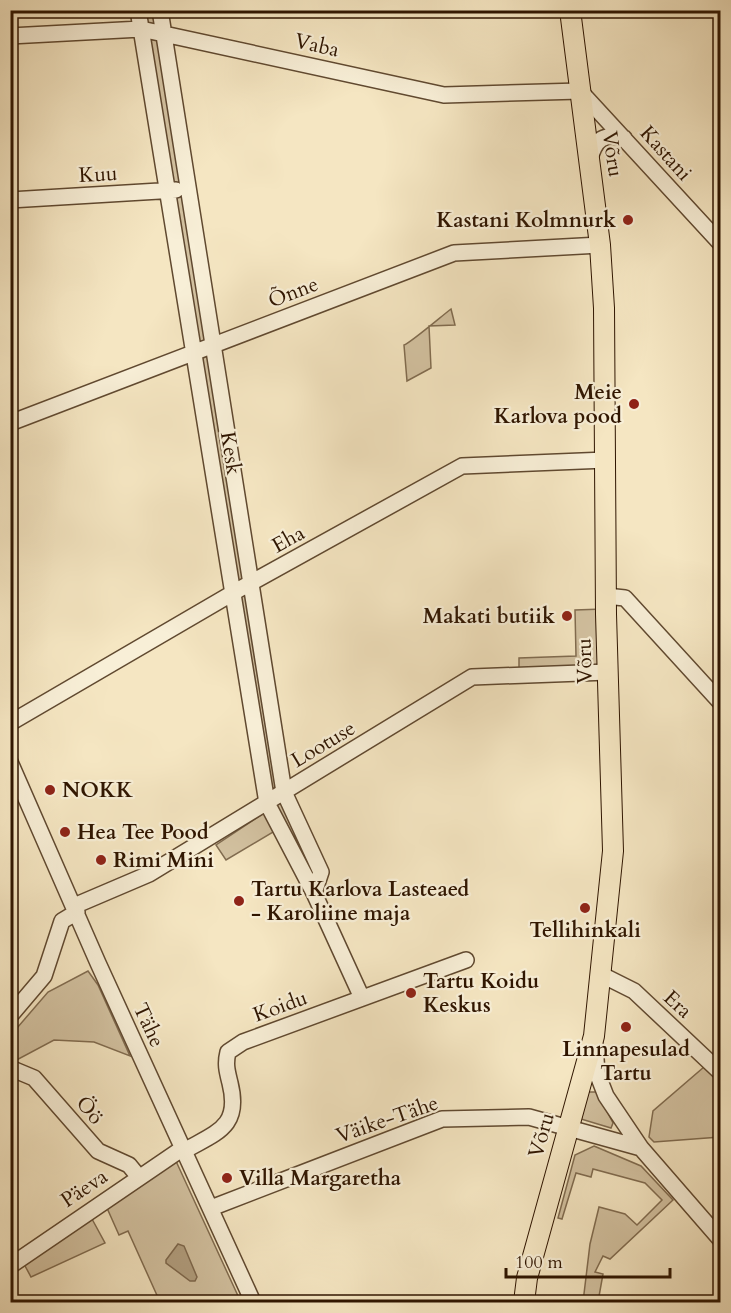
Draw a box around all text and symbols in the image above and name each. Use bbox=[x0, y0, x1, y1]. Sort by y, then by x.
street label: Vaba bbox=[292, 26, 342, 65]
street label: Kastani bbox=[633, 119, 698, 187]
street label: Võru bbox=[595, 129, 630, 179]
street label: Kuu bbox=[78, 159, 118, 190]
place label: Kastani Kolmnurk bbox=[436, 206, 616, 235]
marker: Kastani Kolmnurk bbox=[621, 213, 635, 227]
street label: Õnne bbox=[264, 270, 322, 315]
place label: Meie Karlova pood bbox=[494, 378, 622, 431]
marker: Meie Karlova pood bbox=[627, 397, 641, 411]
street label: Kesk bbox=[213, 429, 248, 478]
street label: Eha bbox=[267, 519, 310, 560]
place label: Makati butiik bbox=[423, 602, 555, 631]
marker: Makati butiik bbox=[560, 609, 574, 623]
street label: Võru bbox=[570, 638, 599, 684]
street label: Lootuse bbox=[286, 714, 361, 775]
place label: NOKK bbox=[62, 776, 133, 805]
marker: NOKK bbox=[43, 783, 57, 797]
place label: Hea Tee Pood bbox=[77, 818, 209, 847]
marker: Hea Tee Pood bbox=[58, 825, 72, 839]
place label: Rimi Mini bbox=[113, 846, 214, 875]
marker: Rimi Mini bbox=[94, 853, 108, 867]
place label: Tartu Karlova Lasteaed - Karoliine maja bbox=[251, 875, 469, 928]
marker: Tartu Karlova Lasteaed - Karoliine maja bbox=[232, 894, 246, 908]
marker: Tellihinkali bbox=[578, 901, 592, 915]
place label: Tellihinkali bbox=[529, 916, 641, 945]
place label: Tartu Koidu Keskus bbox=[423, 967, 539, 1020]
street label: Koidu bbox=[249, 983, 311, 1030]
street label: Era bbox=[657, 984, 698, 1025]
marker: Tartu Koidu Keskus bbox=[404, 986, 418, 1000]
street label: Tähe bbox=[126, 998, 171, 1052]
marker: Linnapesulad Tartu bbox=[619, 1020, 633, 1034]
place label: Linnapesulad Tartu bbox=[562, 1035, 690, 1088]
street label: Väike-Tähe bbox=[332, 1088, 442, 1151]
street label: Öö bbox=[69, 1090, 110, 1131]
street label: Võru bbox=[521, 1109, 562, 1161]
street label: Päeva bbox=[55, 1162, 113, 1215]
place label: Villa Margaretha bbox=[239, 1164, 402, 1193]
marker: Villa Margaretha bbox=[220, 1171, 234, 1185]
scale bar bbox=[506, 1241, 670, 1279]
text: 100 m bbox=[515, 1250, 563, 1275]

